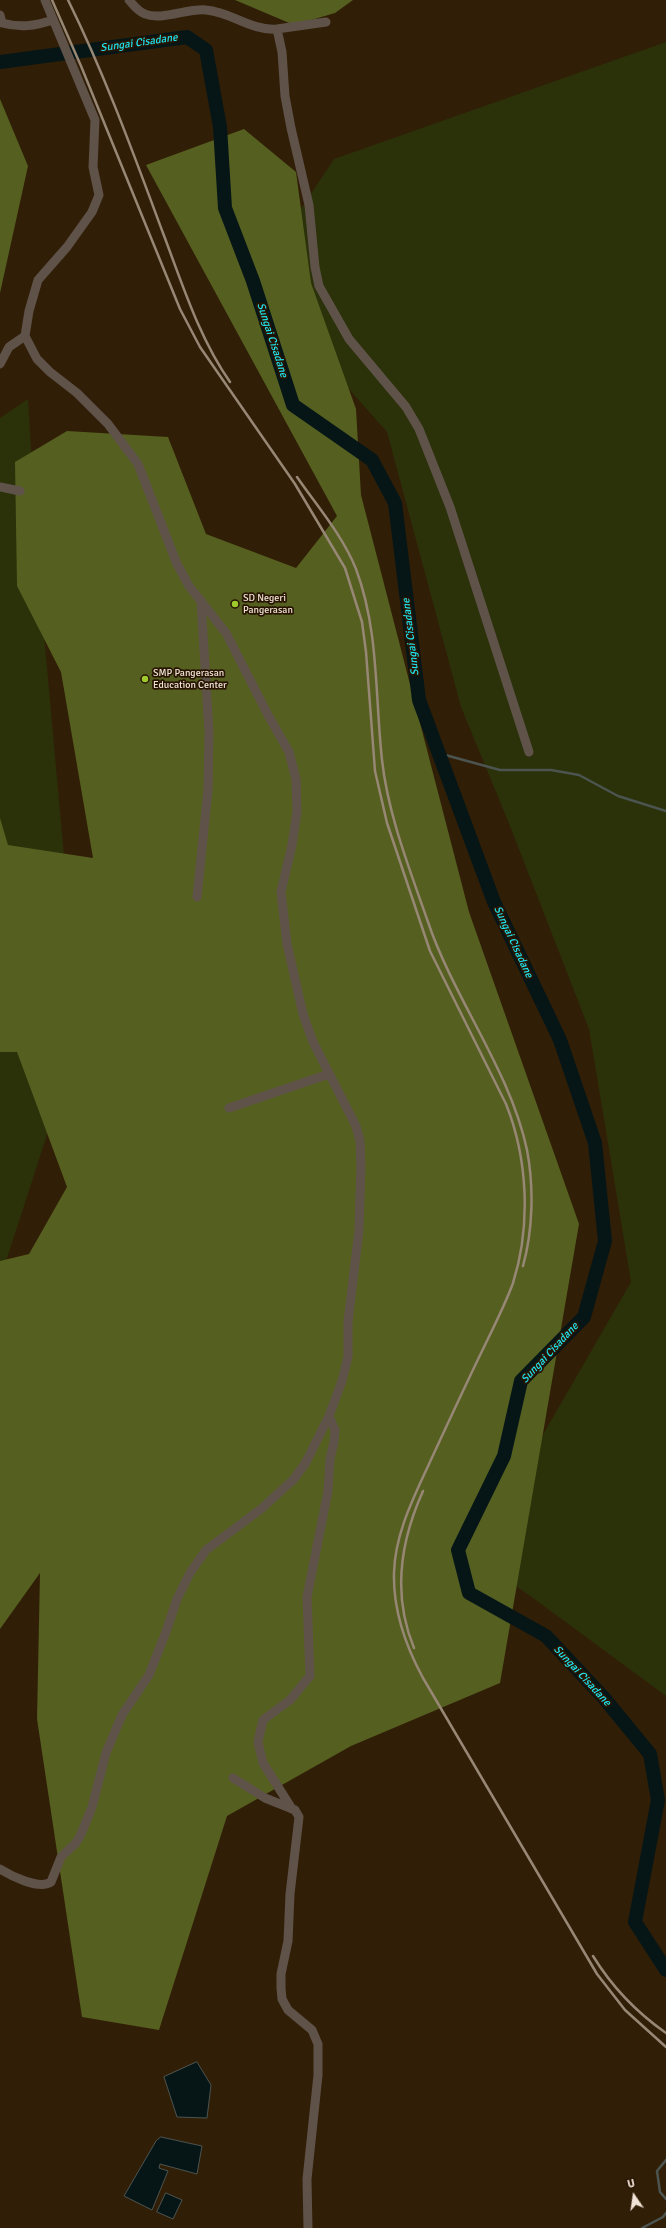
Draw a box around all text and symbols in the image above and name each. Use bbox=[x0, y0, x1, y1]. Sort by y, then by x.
water label: Sungai Cisadane bbox=[100, 31, 178, 55]
water label: Sungai Cisadane bbox=[254, 301, 290, 379]
place label: SD Negeri Pangerasan bbox=[243, 592, 293, 616]
water label: Sungai Cisadane bbox=[400, 598, 422, 676]
marker: SD Negeri Pangerasan bbox=[230, 599, 240, 609]
place label: SMP Pangerasan Education Center bbox=[153, 667, 227, 690]
marker: SMP Pangerasan Education Center bbox=[140, 674, 150, 684]
water label: Sungai Cisadane bbox=[491, 904, 535, 980]
water label: Sungai Cisadane bbox=[519, 1320, 581, 1386]
water label: Sungai Cisadane bbox=[551, 1643, 613, 1709]
north arrow bbox=[614, 2176, 654, 2216]
text: U bbox=[626, 2177, 636, 2191]

